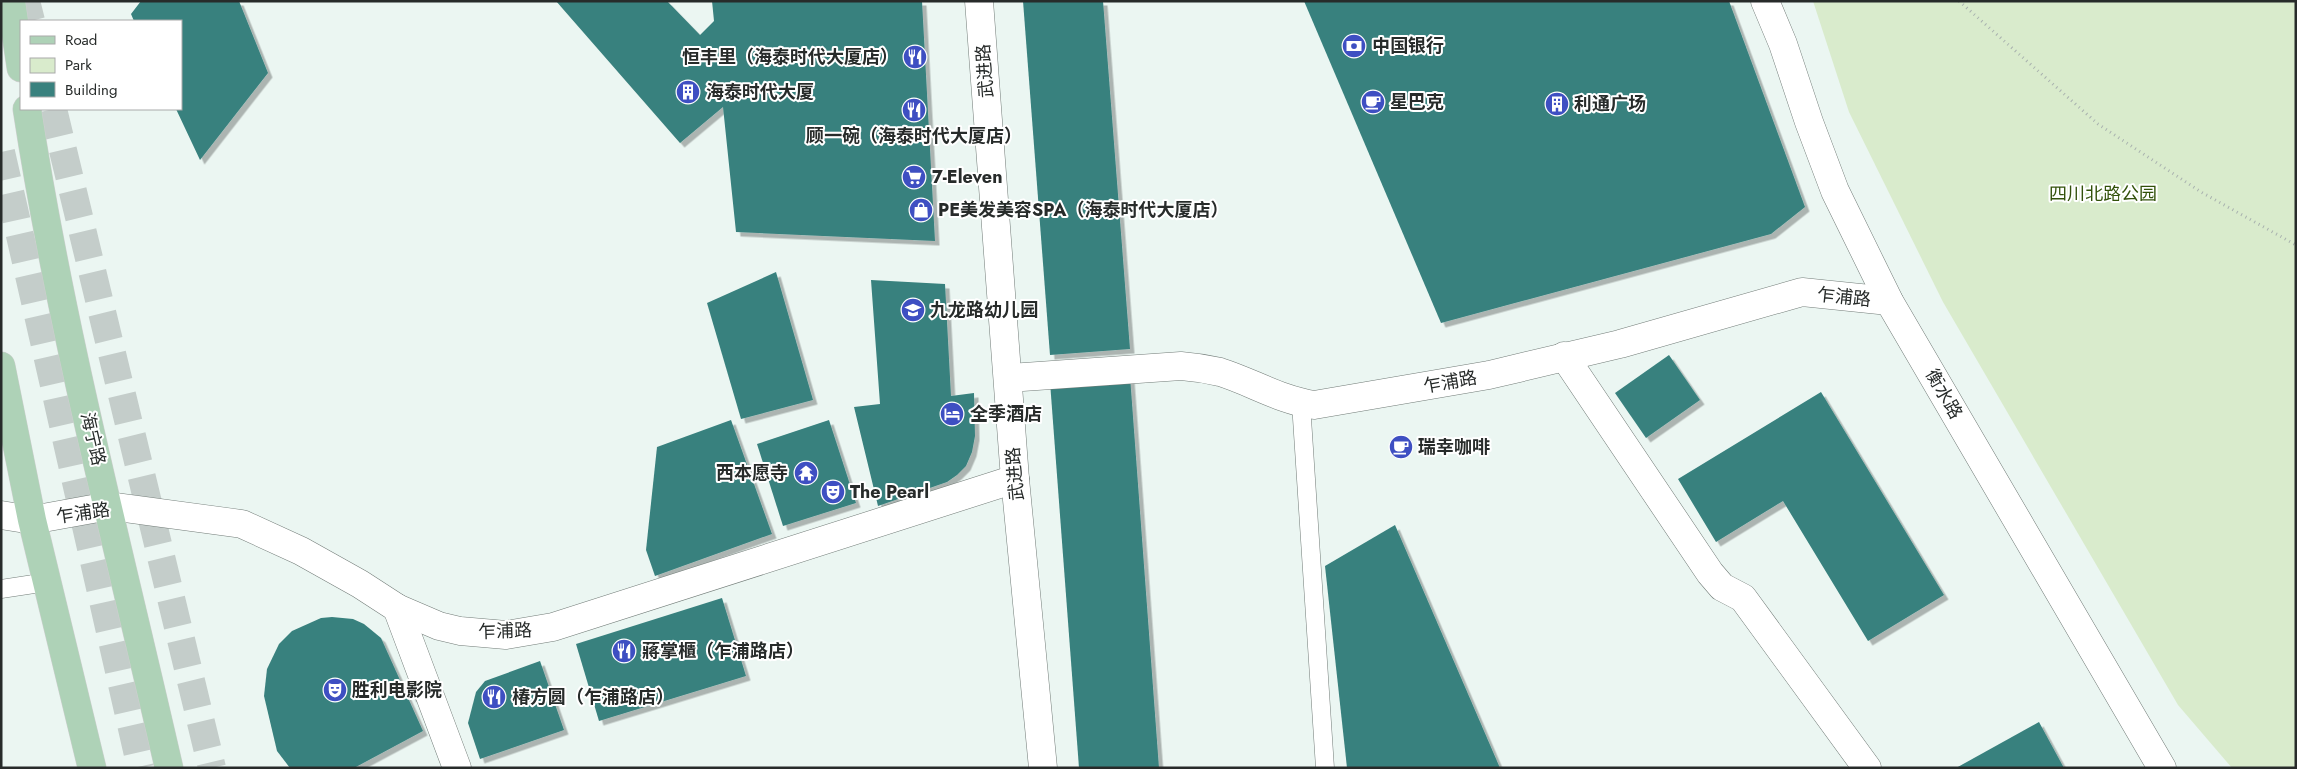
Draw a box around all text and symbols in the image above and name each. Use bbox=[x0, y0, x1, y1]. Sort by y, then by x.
legend bbox=[20, 20, 182, 110]
text: Road bbox=[65, 29, 97, 51]
bank icon: 中国银行 bbox=[1341, 33, 1367, 59]
place label: 中国银行 bbox=[1372, 33, 1444, 59]
street label: 武进路 bbox=[970, 43, 1000, 99]
place label: 恒丰里（海泰时代大厦店） bbox=[682, 44, 898, 70]
restaurant icon: 恒丰里（海泰时代大厦店） bbox=[902, 44, 928, 70]
text: Park bbox=[65, 54, 92, 76]
text: Building bbox=[65, 79, 117, 101]
building icon: 海泰时代大厦 bbox=[675, 79, 701, 105]
place label: 海泰时代大厦 bbox=[706, 79, 814, 105]
cafe icon: 星巴克 bbox=[1360, 89, 1386, 115]
place label: 星巴克 bbox=[1390, 89, 1444, 115]
building icon: 利通广场 bbox=[1544, 91, 1570, 117]
place label: 利通广场 bbox=[1574, 91, 1646, 117]
restaurant icon: 顾一碗（海泰时代大厦店） bbox=[901, 97, 927, 123]
place label: 顾一碗（海泰时代大厦店） bbox=[806, 123, 1022, 149]
supermarket icon: 7-Eleven bbox=[901, 164, 927, 190]
place label: 7-Eleven bbox=[932, 164, 1003, 190]
park label: 四川北路公园 bbox=[2049, 181, 2157, 207]
shop icon: PE美发美容SPA（海泰时代大厦店） bbox=[908, 197, 934, 223]
place label: PE美发美容SPA（海泰时代大厦店） bbox=[938, 197, 1229, 223]
street label: 乍浦路 bbox=[1816, 281, 1872, 313]
school or university icon: 九龙路幼儿园 bbox=[900, 297, 926, 323]
place label: 九龙路幼儿园 bbox=[930, 297, 1038, 323]
street label: 衡水路 bbox=[1919, 364, 1969, 424]
street label: 乍浦路 bbox=[1421, 365, 1479, 399]
hotel icon: 全季酒店 bbox=[939, 401, 965, 427]
place label: 全季酒店 bbox=[970, 401, 1042, 427]
street label: 海宁路 bbox=[74, 410, 112, 468]
cafe icon: 瑞幸咖啡 bbox=[1388, 434, 1414, 460]
place label: 瑞幸咖啡 bbox=[1418, 434, 1490, 460]
street label: 武进路 bbox=[1000, 446, 1030, 502]
place label: 西本愿寺 bbox=[716, 460, 788, 486]
temple icon: 西本愿寺 bbox=[793, 460, 819, 486]
theatre icon: The Pearl bbox=[820, 479, 846, 505]
place label: The Pearl bbox=[850, 479, 929, 505]
street label: 乍浦路 bbox=[54, 496, 112, 530]
street label: 乍浦路 bbox=[478, 617, 532, 645]
restaurant icon: 蔣掌櫃（乍浦路店） bbox=[611, 638, 637, 664]
place label: 蔣掌櫃（乍浦路店） bbox=[642, 638, 804, 664]
theatre icon: 胜利电影院 bbox=[322, 677, 348, 703]
place label: 胜利电影院 bbox=[352, 677, 442, 703]
restaurant icon: 椿方圆（乍浦路店） bbox=[481, 684, 507, 710]
place label: 椿方圆（乍浦路店） bbox=[512, 684, 674, 710]

